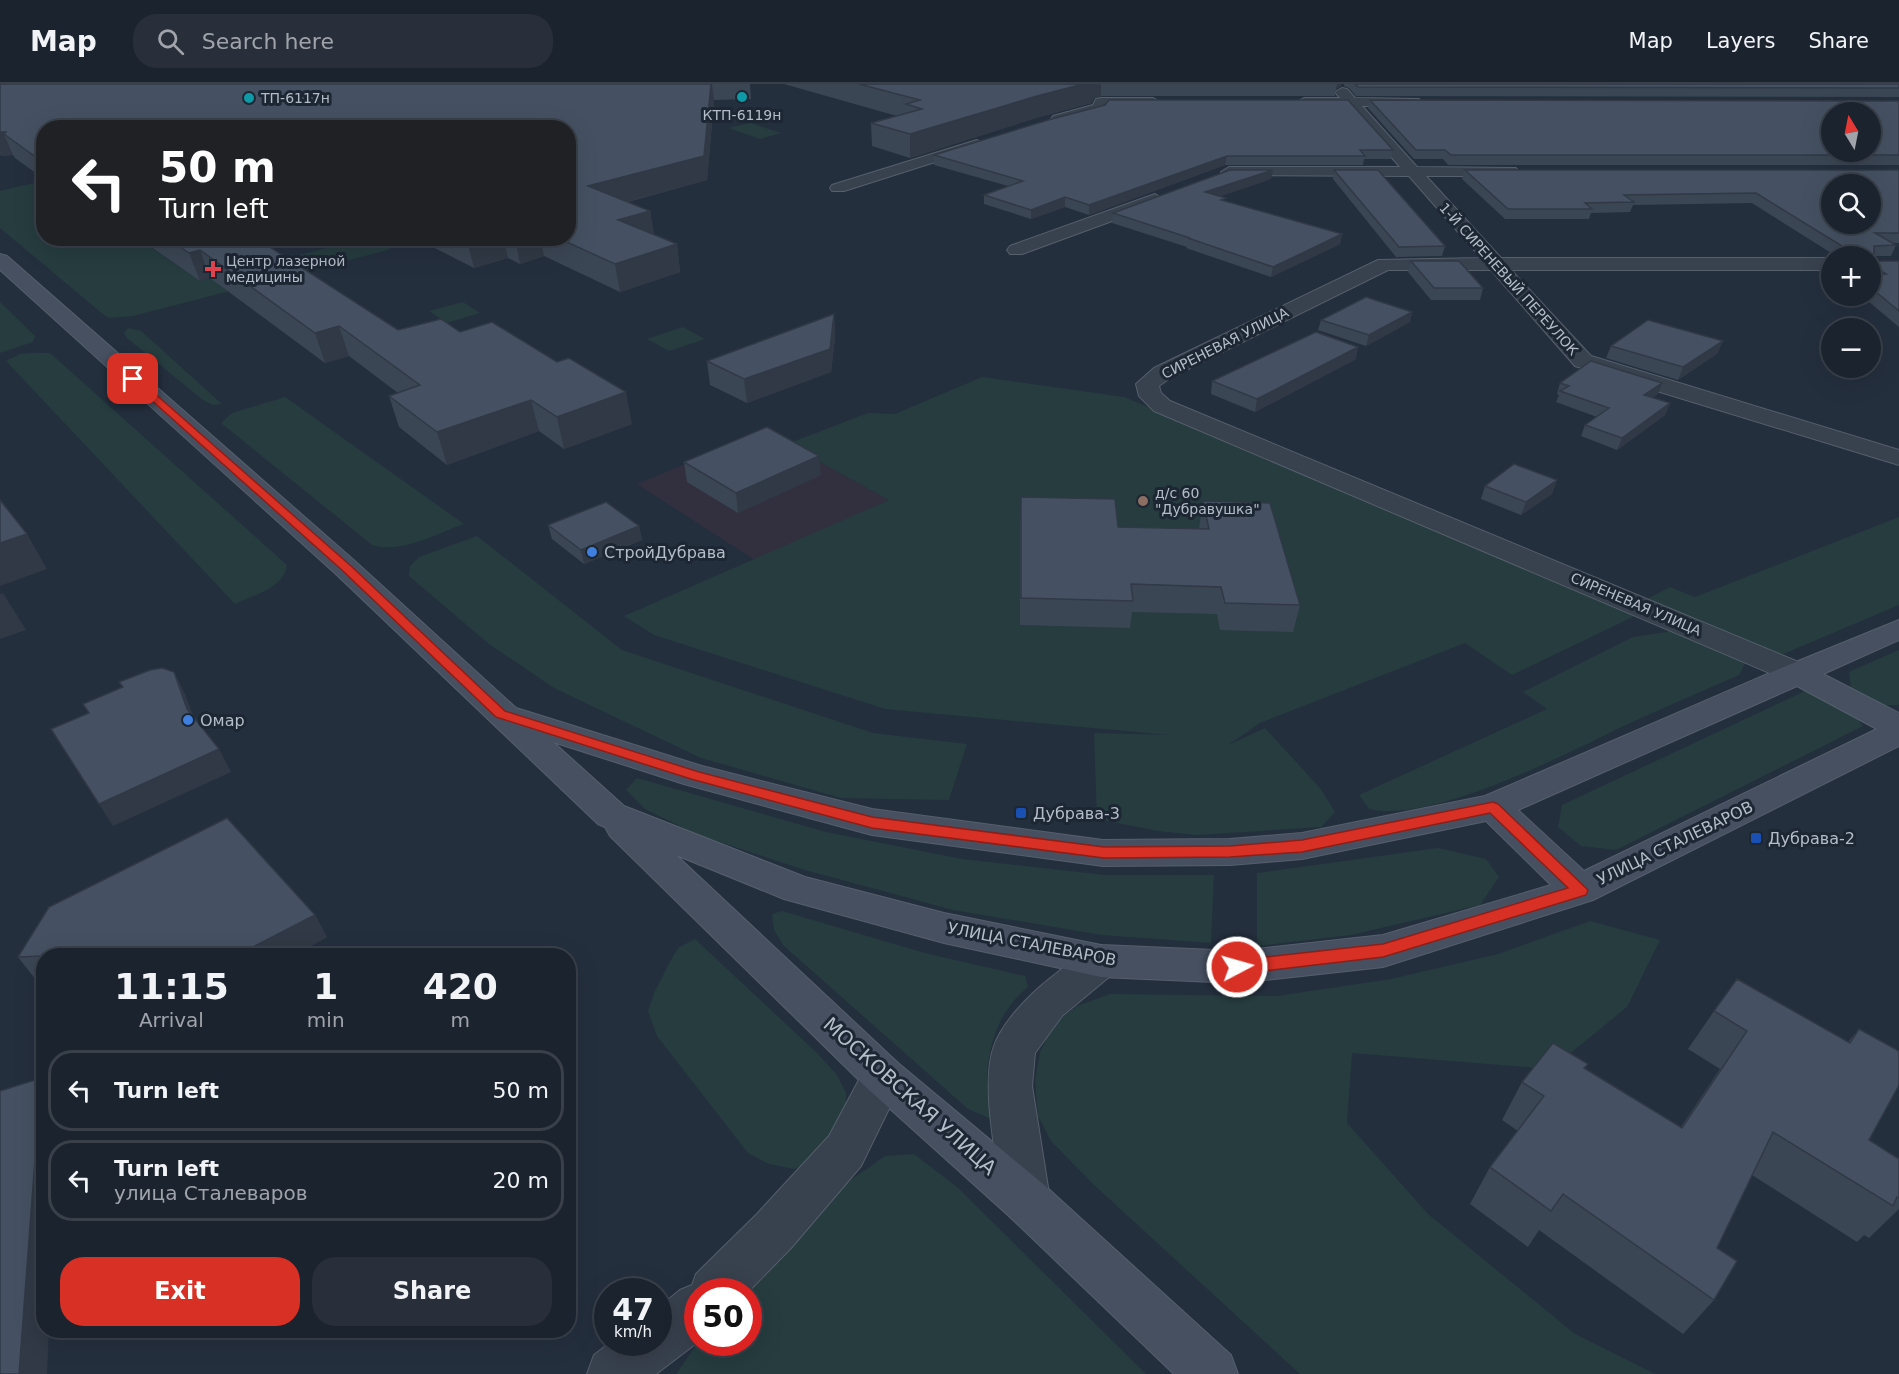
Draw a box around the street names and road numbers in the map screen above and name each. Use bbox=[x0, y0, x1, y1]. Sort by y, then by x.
street label: 1-Й СИРЕНЕВЫЙ ПЕРЕУЛОК bbox=[1436, 199, 1582, 358]
street label: СИРЕНЕВАЯ УЛИЦА bbox=[1159, 304, 1291, 382]
street label: СИРЕНЕВАЯ УЛИЦА bbox=[1568, 569, 1704, 639]
street label: УЛИЦА СТАЛЕВАРОВ bbox=[1594, 797, 1756, 889]
street label: УЛИЦА СТАЛЕВАРОВ bbox=[946, 918, 1118, 970]
street label: МОСКОВСКАЯ УЛИЦА bbox=[819, 1012, 1002, 1180]

